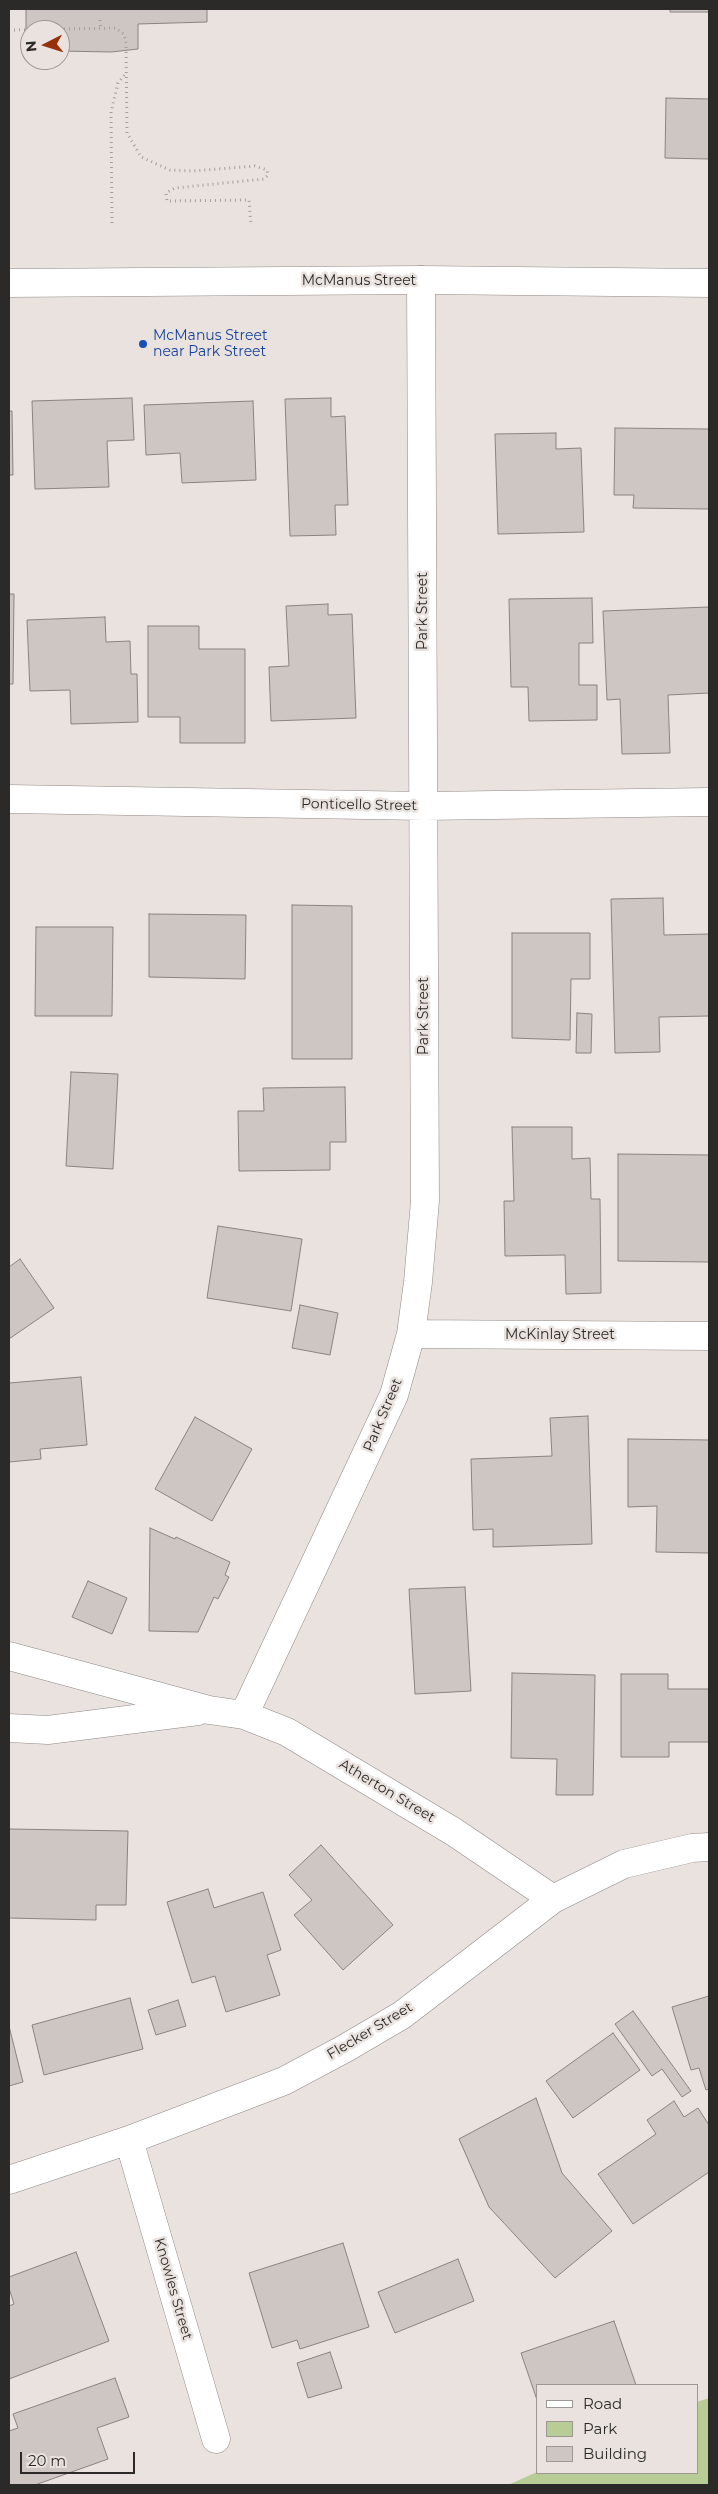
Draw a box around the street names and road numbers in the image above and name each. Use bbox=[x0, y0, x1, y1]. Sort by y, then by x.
street label: McManus Street bbox=[302, 273, 416, 289]
street label: Park Street bbox=[415, 572, 431, 650]
street label: Ponticello Street bbox=[301, 796, 417, 814]
street label: Park Street bbox=[416, 977, 432, 1055]
street label: McKinlay Street bbox=[505, 1327, 615, 1343]
street label: Park Street bbox=[360, 1376, 406, 1454]
street label: Atherton Street bbox=[336, 1756, 438, 1826]
street label: Flecker Street bbox=[324, 1999, 416, 2063]
street label: Knowles Street bbox=[150, 2236, 196, 2342]

